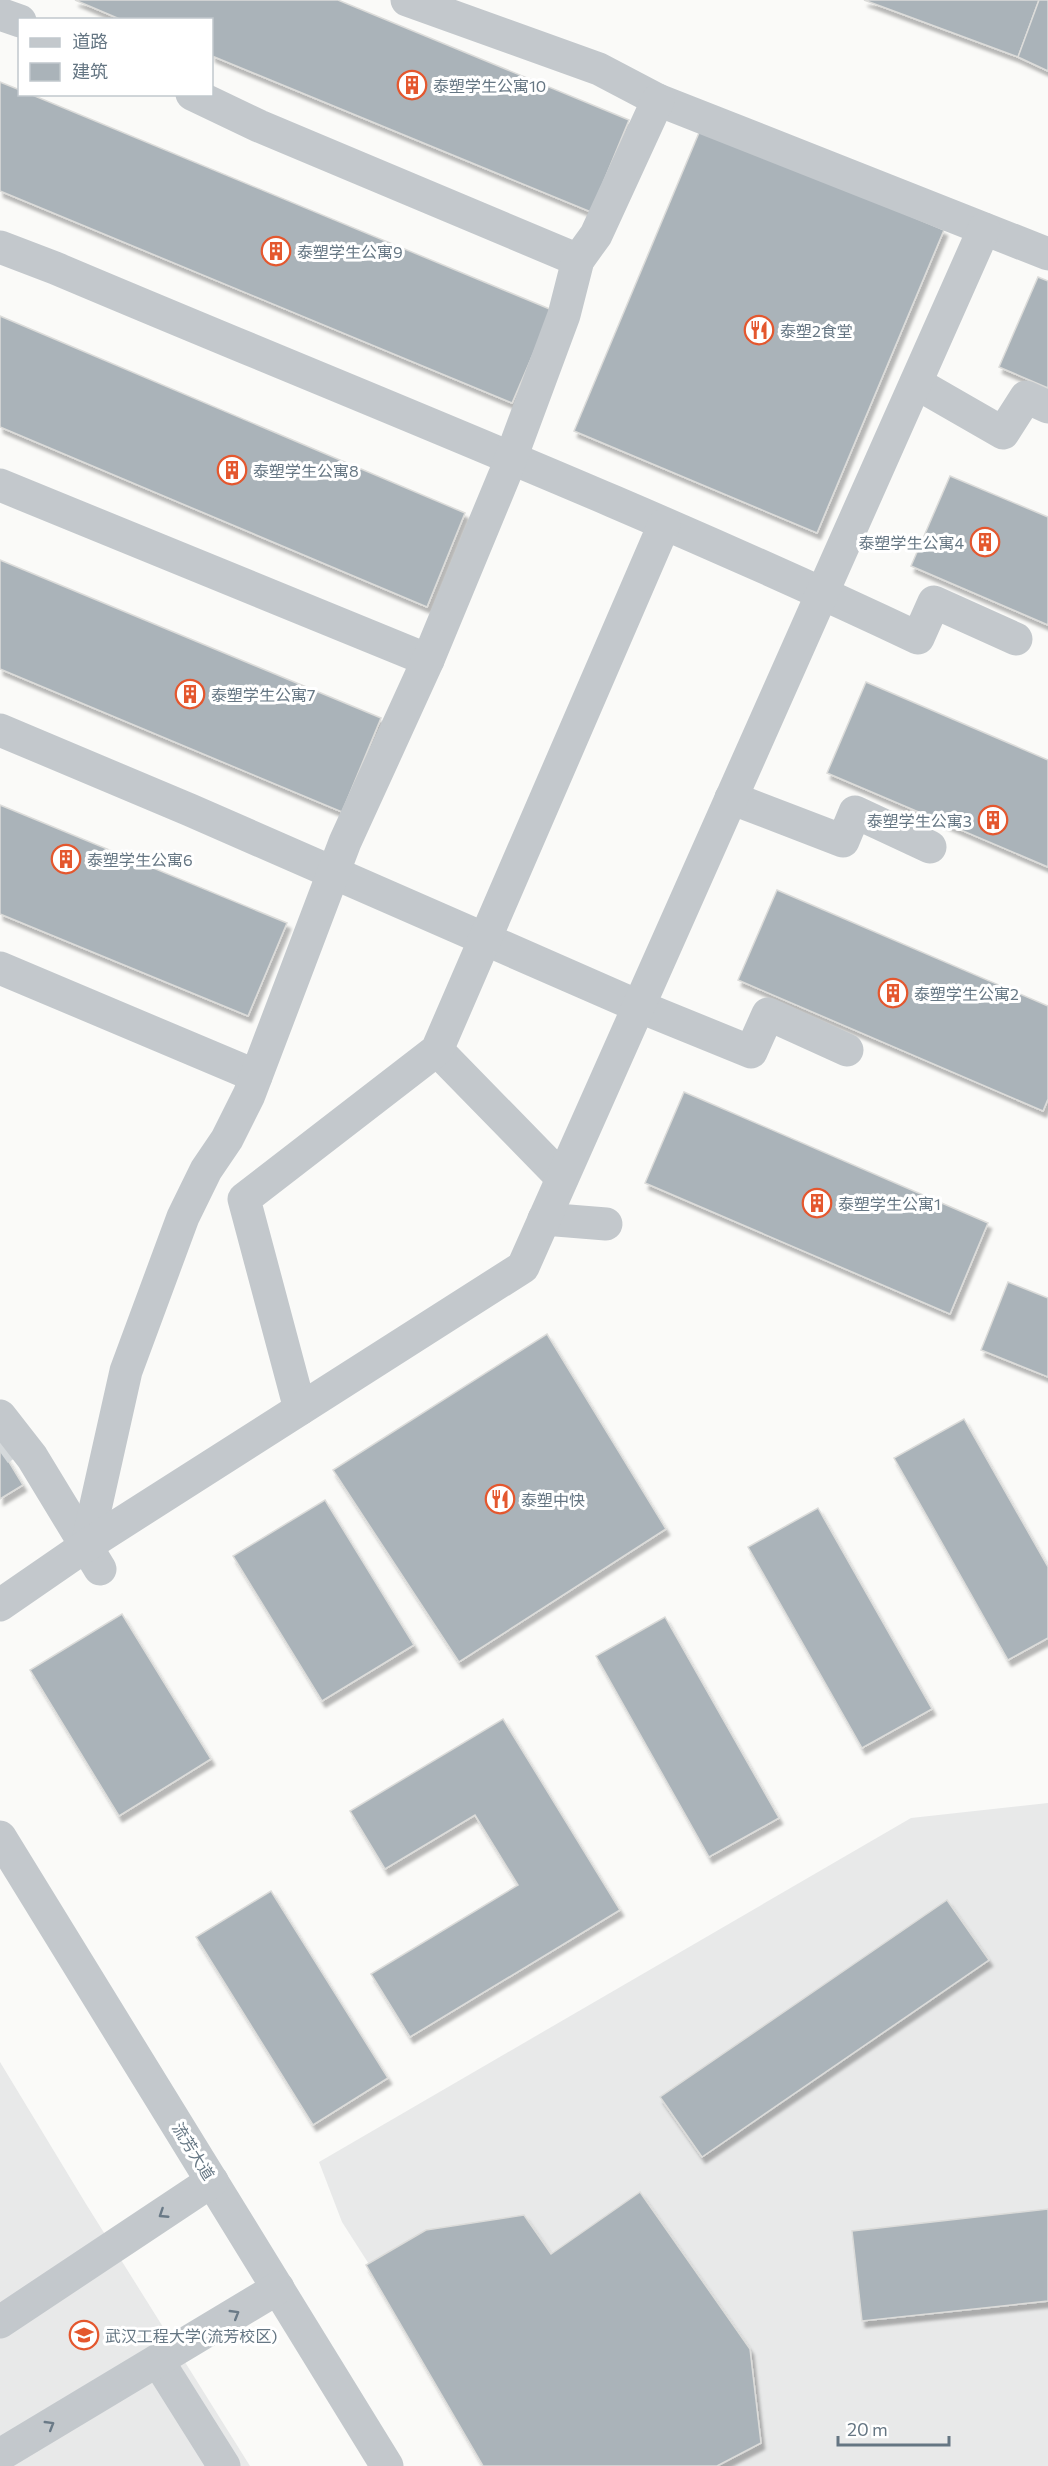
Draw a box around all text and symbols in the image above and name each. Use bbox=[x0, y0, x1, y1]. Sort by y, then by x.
legend bbox=[18, 18, 213, 96]
text: 道路 bbox=[72, 30, 108, 52]
text: 建筑 bbox=[72, 60, 108, 82]
building icon: 泰塑学生公寓10 bbox=[396, 69, 428, 101]
place label: 泰塑学生公寓10 bbox=[433, 76, 546, 95]
building icon: 泰塑学生公寓9 bbox=[260, 235, 292, 267]
place label: 泰塑学生公寓9 bbox=[297, 242, 403, 261]
restaurant icon: 泰塑2食堂 bbox=[743, 314, 775, 346]
place label: 泰塑2食堂 bbox=[780, 321, 853, 340]
building icon: 泰塑学生公寓8 bbox=[216, 454, 248, 486]
place label: 泰塑学生公寓8 bbox=[253, 461, 359, 480]
building icon: 泰塑学生公寓4 bbox=[969, 526, 1001, 558]
place label: 泰塑学生公寓4 bbox=[858, 533, 964, 552]
building icon: 泰塑学生公寓7 bbox=[174, 678, 206, 710]
place label: 泰塑学生公寓7 bbox=[211, 685, 315, 704]
building icon: 泰塑学生公寓3 bbox=[977, 804, 1009, 836]
place label: 泰塑学生公寓3 bbox=[867, 811, 972, 830]
building icon: 泰塑学生公寓6 bbox=[50, 843, 82, 875]
place label: 泰塑学生公寓6 bbox=[87, 850, 193, 869]
building icon: 泰塑学生公寓2 bbox=[877, 977, 909, 1009]
place label: 泰塑学生公寓2 bbox=[914, 984, 1019, 1003]
building icon: 泰塑学生公寓1 bbox=[801, 1187, 833, 1219]
place label: 泰塑学生公寓1 bbox=[838, 1194, 941, 1213]
restaurant icon: 泰塑中快 bbox=[484, 1483, 516, 1515]
place label: 泰塑中快 bbox=[521, 1490, 585, 1509]
street label: 流芳大道 bbox=[169, 2119, 219, 2183]
one-way arrow bbox=[159, 2206, 170, 2217]
one-way arrow bbox=[229, 2309, 239, 2321]
school or university icon: 武汉工程大学(流芳校区) bbox=[68, 2319, 100, 2351]
place label: 武汉工程大学(流芳校区) bbox=[105, 2326, 277, 2345]
scale bar bbox=[838, 2409, 949, 2447]
text: 20 m bbox=[847, 2418, 888, 2440]
one-way arrow bbox=[44, 2421, 54, 2433]

